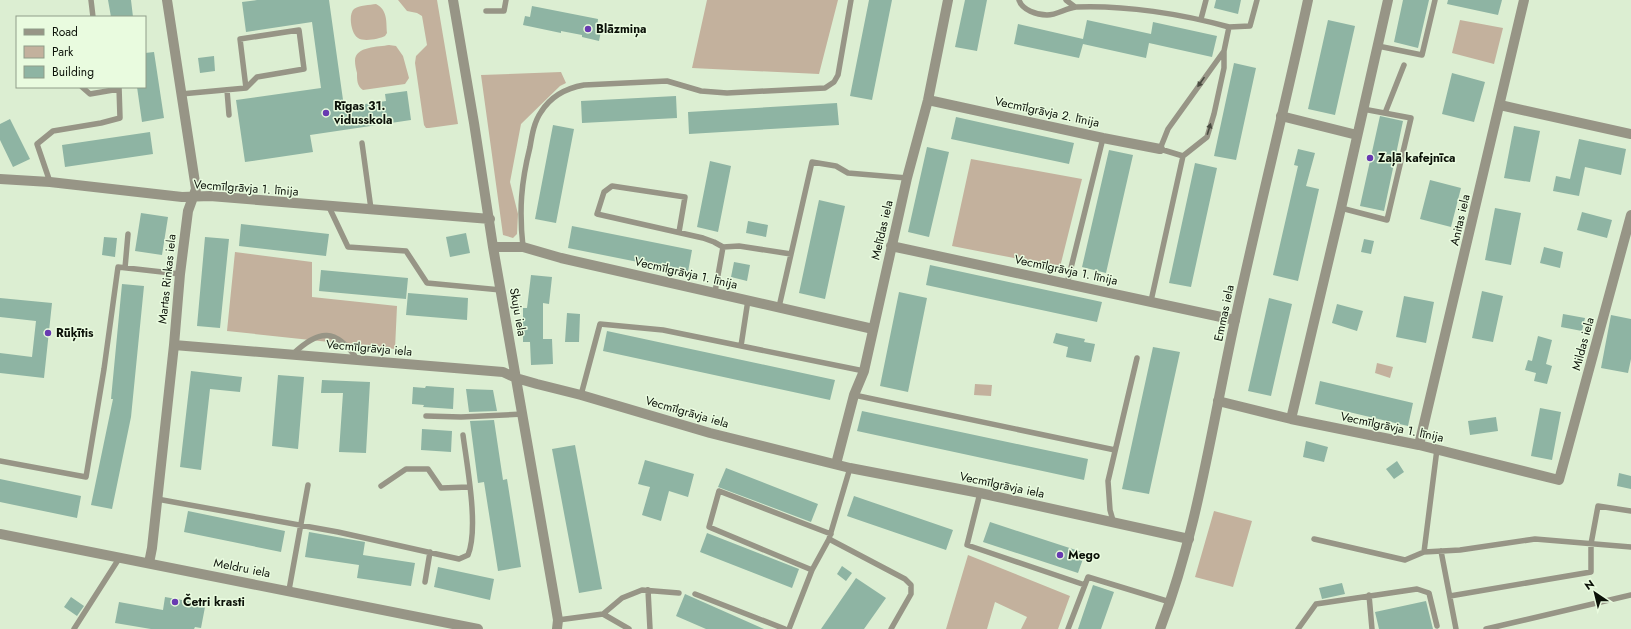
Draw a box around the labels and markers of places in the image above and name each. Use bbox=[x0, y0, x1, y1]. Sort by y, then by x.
place label: Blāzmiņa bbox=[596, 20, 647, 38]
marker: Blāzmiņa bbox=[583, 24, 593, 34]
place label: Rīgas 31. vidusskola bbox=[333, 97, 392, 129]
marker: Rīgas 31. vidusskola bbox=[321, 108, 331, 118]
place label: Zaļā kafejnīca bbox=[1378, 149, 1456, 167]
marker: Zaļā kafejnīca bbox=[1365, 153, 1375, 163]
place label: Rūķītis bbox=[56, 324, 94, 342]
marker: Rūķītis bbox=[43, 328, 53, 338]
place label: Mego bbox=[1068, 546, 1100, 564]
marker: Mego bbox=[1055, 550, 1065, 560]
place label: Četri krasti bbox=[183, 593, 245, 611]
marker: Četri krasti bbox=[170, 597, 180, 607]

